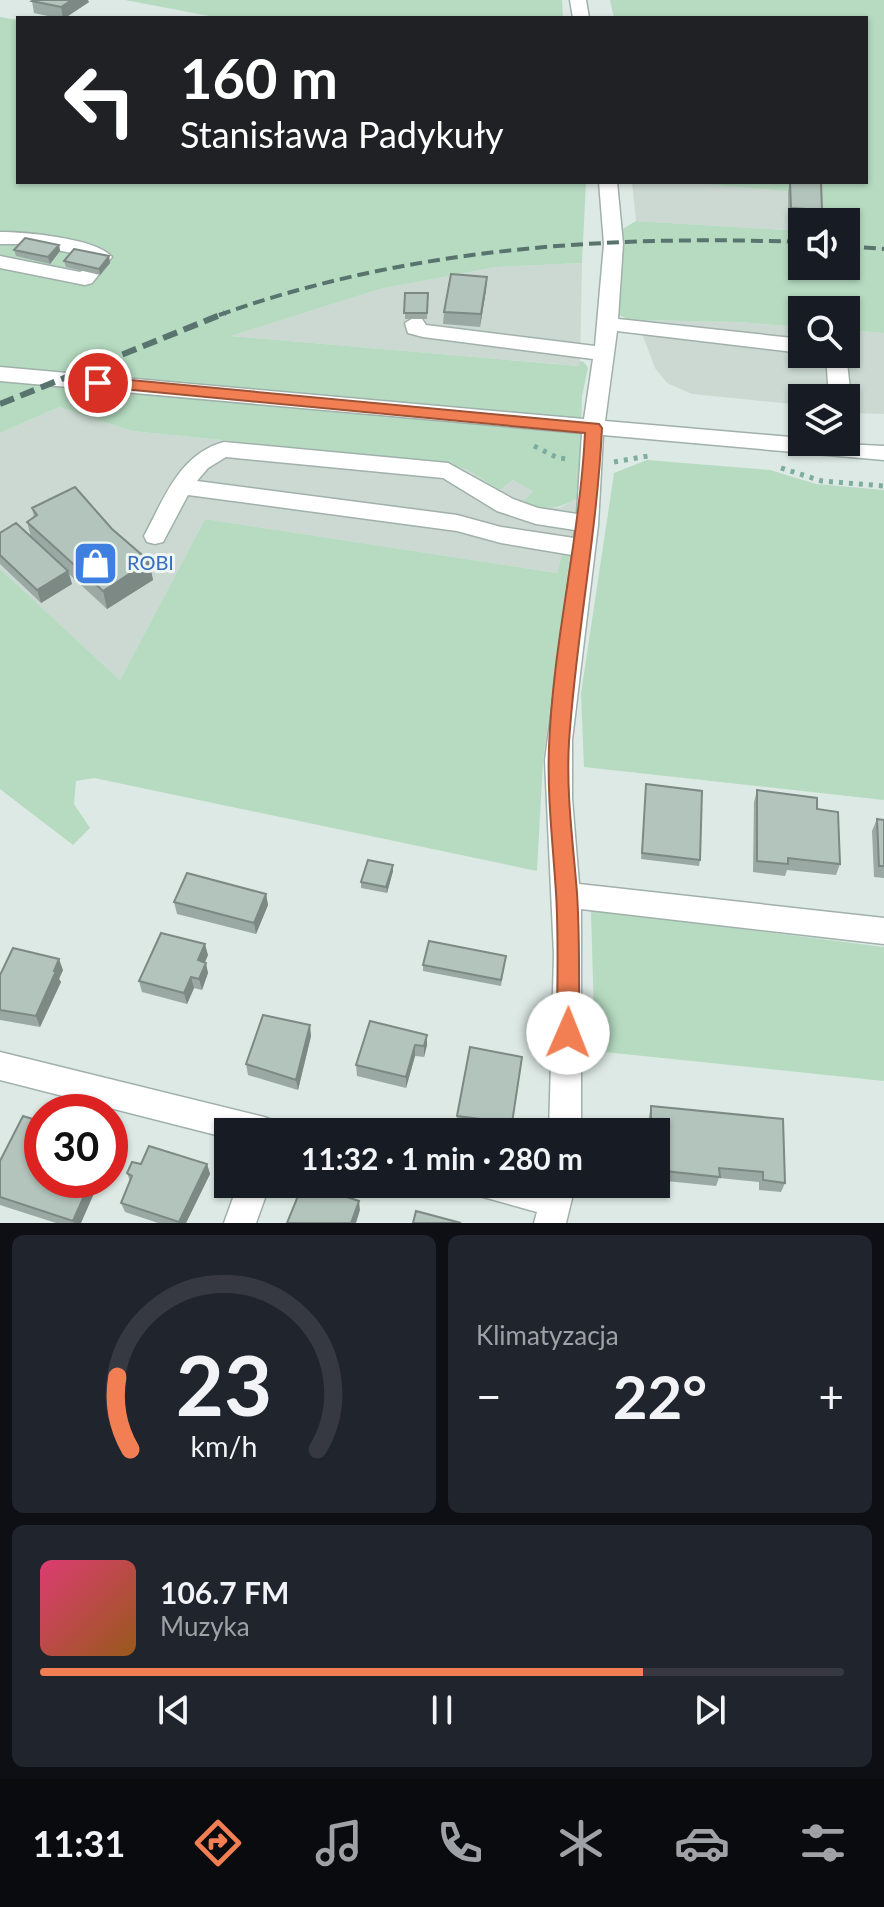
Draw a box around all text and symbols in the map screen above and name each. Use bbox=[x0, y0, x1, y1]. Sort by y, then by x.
text: 160 m bbox=[180, 44, 338, 111]
icon: left bbox=[48, 48, 152, 152]
text: Stanisława Padykuły bbox=[180, 112, 504, 156]
map controls bbox=[788, 208, 860, 456]
button: sound bbox=[788, 208, 860, 280]
button: search bbox=[788, 296, 860, 368]
pin bbox=[64, 349, 132, 417]
icon: arrive bbox=[76, 361, 120, 405]
button: layers bbox=[788, 384, 860, 456]
shop icon: ROBI bbox=[72, 539, 120, 587]
place label: ROBI bbox=[127, 550, 174, 574]
position arrow bbox=[526, 991, 610, 1075]
speed limit sign: 30 bbox=[24, 1094, 128, 1198]
text: 11:32 · 1 min · 280 m bbox=[301, 1140, 583, 1176]
text: Klimatyzacja bbox=[476, 1319, 619, 1351]
text: 23 bbox=[176, 1334, 272, 1434]
text: 22° bbox=[613, 1360, 707, 1432]
text: − bbox=[476, 1370, 502, 1422]
text: + bbox=[818, 1370, 844, 1422]
text: km/h bbox=[191, 1429, 257, 1463]
text: 106.7 FM bbox=[160, 1574, 289, 1610]
text: Muzyka bbox=[160, 1610, 250, 1642]
icon: previous bbox=[152, 1688, 196, 1732]
icon: pause bbox=[420, 1688, 464, 1732]
icon: next bbox=[688, 1688, 732, 1732]
icon: directions bbox=[190, 1815, 246, 1871]
icon: music bbox=[311, 1815, 367, 1871]
icon: phone bbox=[432, 1815, 488, 1871]
icon: climate bbox=[553, 1815, 609, 1871]
icon: car bbox=[674, 1815, 730, 1871]
icon: filters bbox=[795, 1815, 851, 1871]
text: 11:31 bbox=[33, 1821, 125, 1865]

